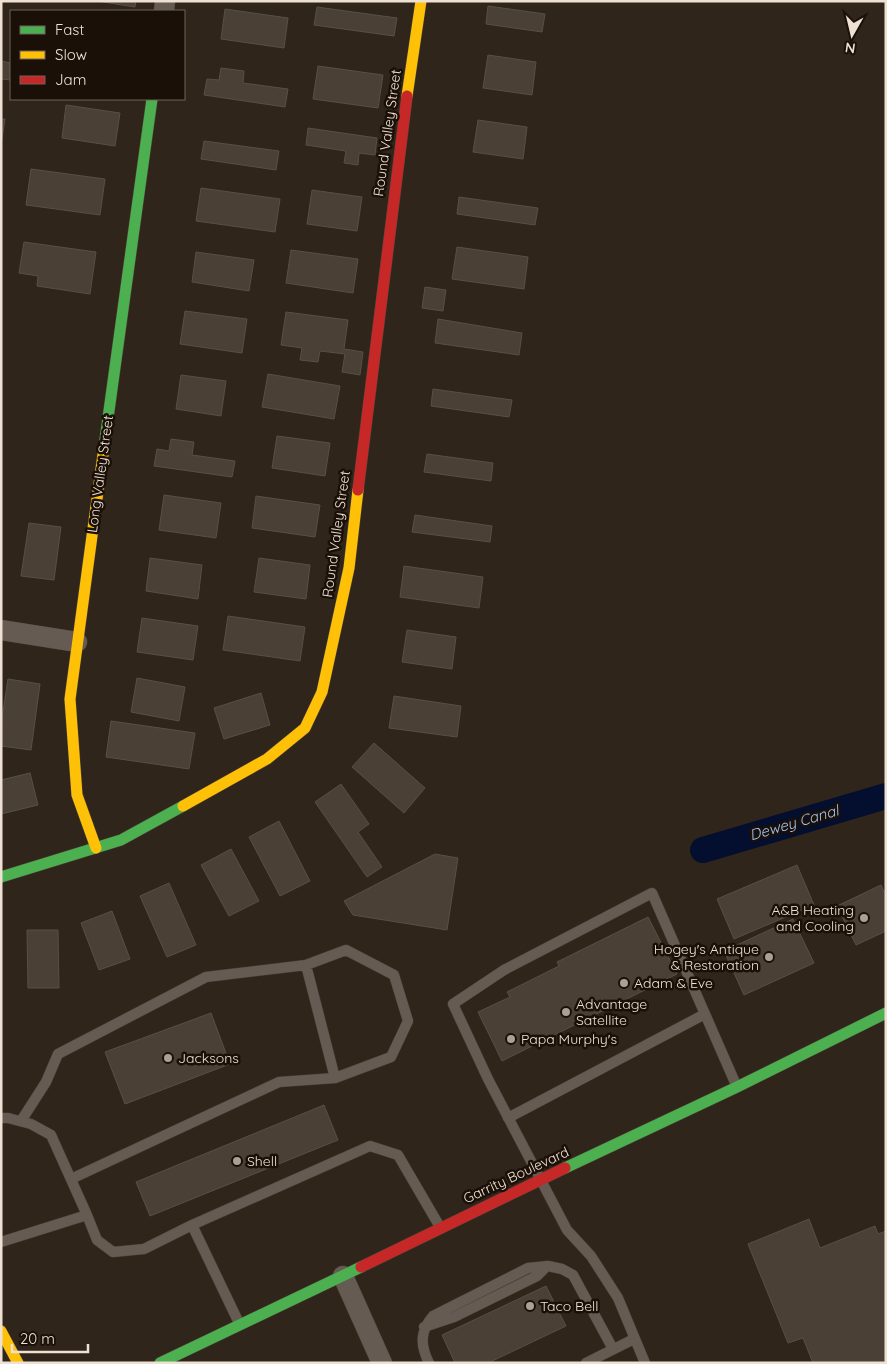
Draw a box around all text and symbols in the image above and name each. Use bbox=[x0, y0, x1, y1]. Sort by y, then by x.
legend bbox=[10, 10, 185, 100]
north arrow bbox=[827, 10, 877, 60]
text: Fast bbox=[55, 20, 84, 39]
text: N bbox=[844, 38, 857, 58]
text: Slow bbox=[55, 45, 87, 64]
street label: Round Valley Street bbox=[369, 68, 405, 198]
text: Jam bbox=[55, 70, 86, 89]
street label: Long Valley Street bbox=[83, 414, 117, 534]
street label: Round Valley Street bbox=[318, 469, 354, 599]
water label: Dewey Canal bbox=[747, 800, 842, 844]
place label: A&B Heating and Cooling bbox=[771, 901, 854, 935]
marker: A&B Heating and Cooling bbox=[858, 912, 870, 924]
place label: Hogey's Antique & Restoration bbox=[654, 940, 759, 974]
marker: Hogey's Antique & Restoration bbox=[763, 951, 775, 963]
place label: Adam & Eve bbox=[634, 974, 713, 992]
marker: Adam & Eve bbox=[618, 977, 630, 989]
place label: Advantage Satellite bbox=[576, 995, 647, 1029]
marker: Advantage Satellite bbox=[560, 1006, 572, 1018]
place label: Papa Murphy's bbox=[521, 1030, 617, 1048]
marker: Papa Murphy's bbox=[505, 1033, 517, 1045]
place label: Jacksons bbox=[178, 1049, 239, 1067]
marker: Jacksons bbox=[162, 1052, 174, 1064]
street label: Garrity Boulevard bbox=[460, 1143, 572, 1207]
place label: Shell bbox=[247, 1152, 277, 1170]
marker: Shell bbox=[231, 1155, 243, 1167]
place label: Taco Bell bbox=[540, 1297, 599, 1315]
marker: Taco Bell bbox=[524, 1300, 536, 1312]
scale bar bbox=[12, 1322, 89, 1354]
text: 20 m bbox=[20, 1329, 55, 1348]

